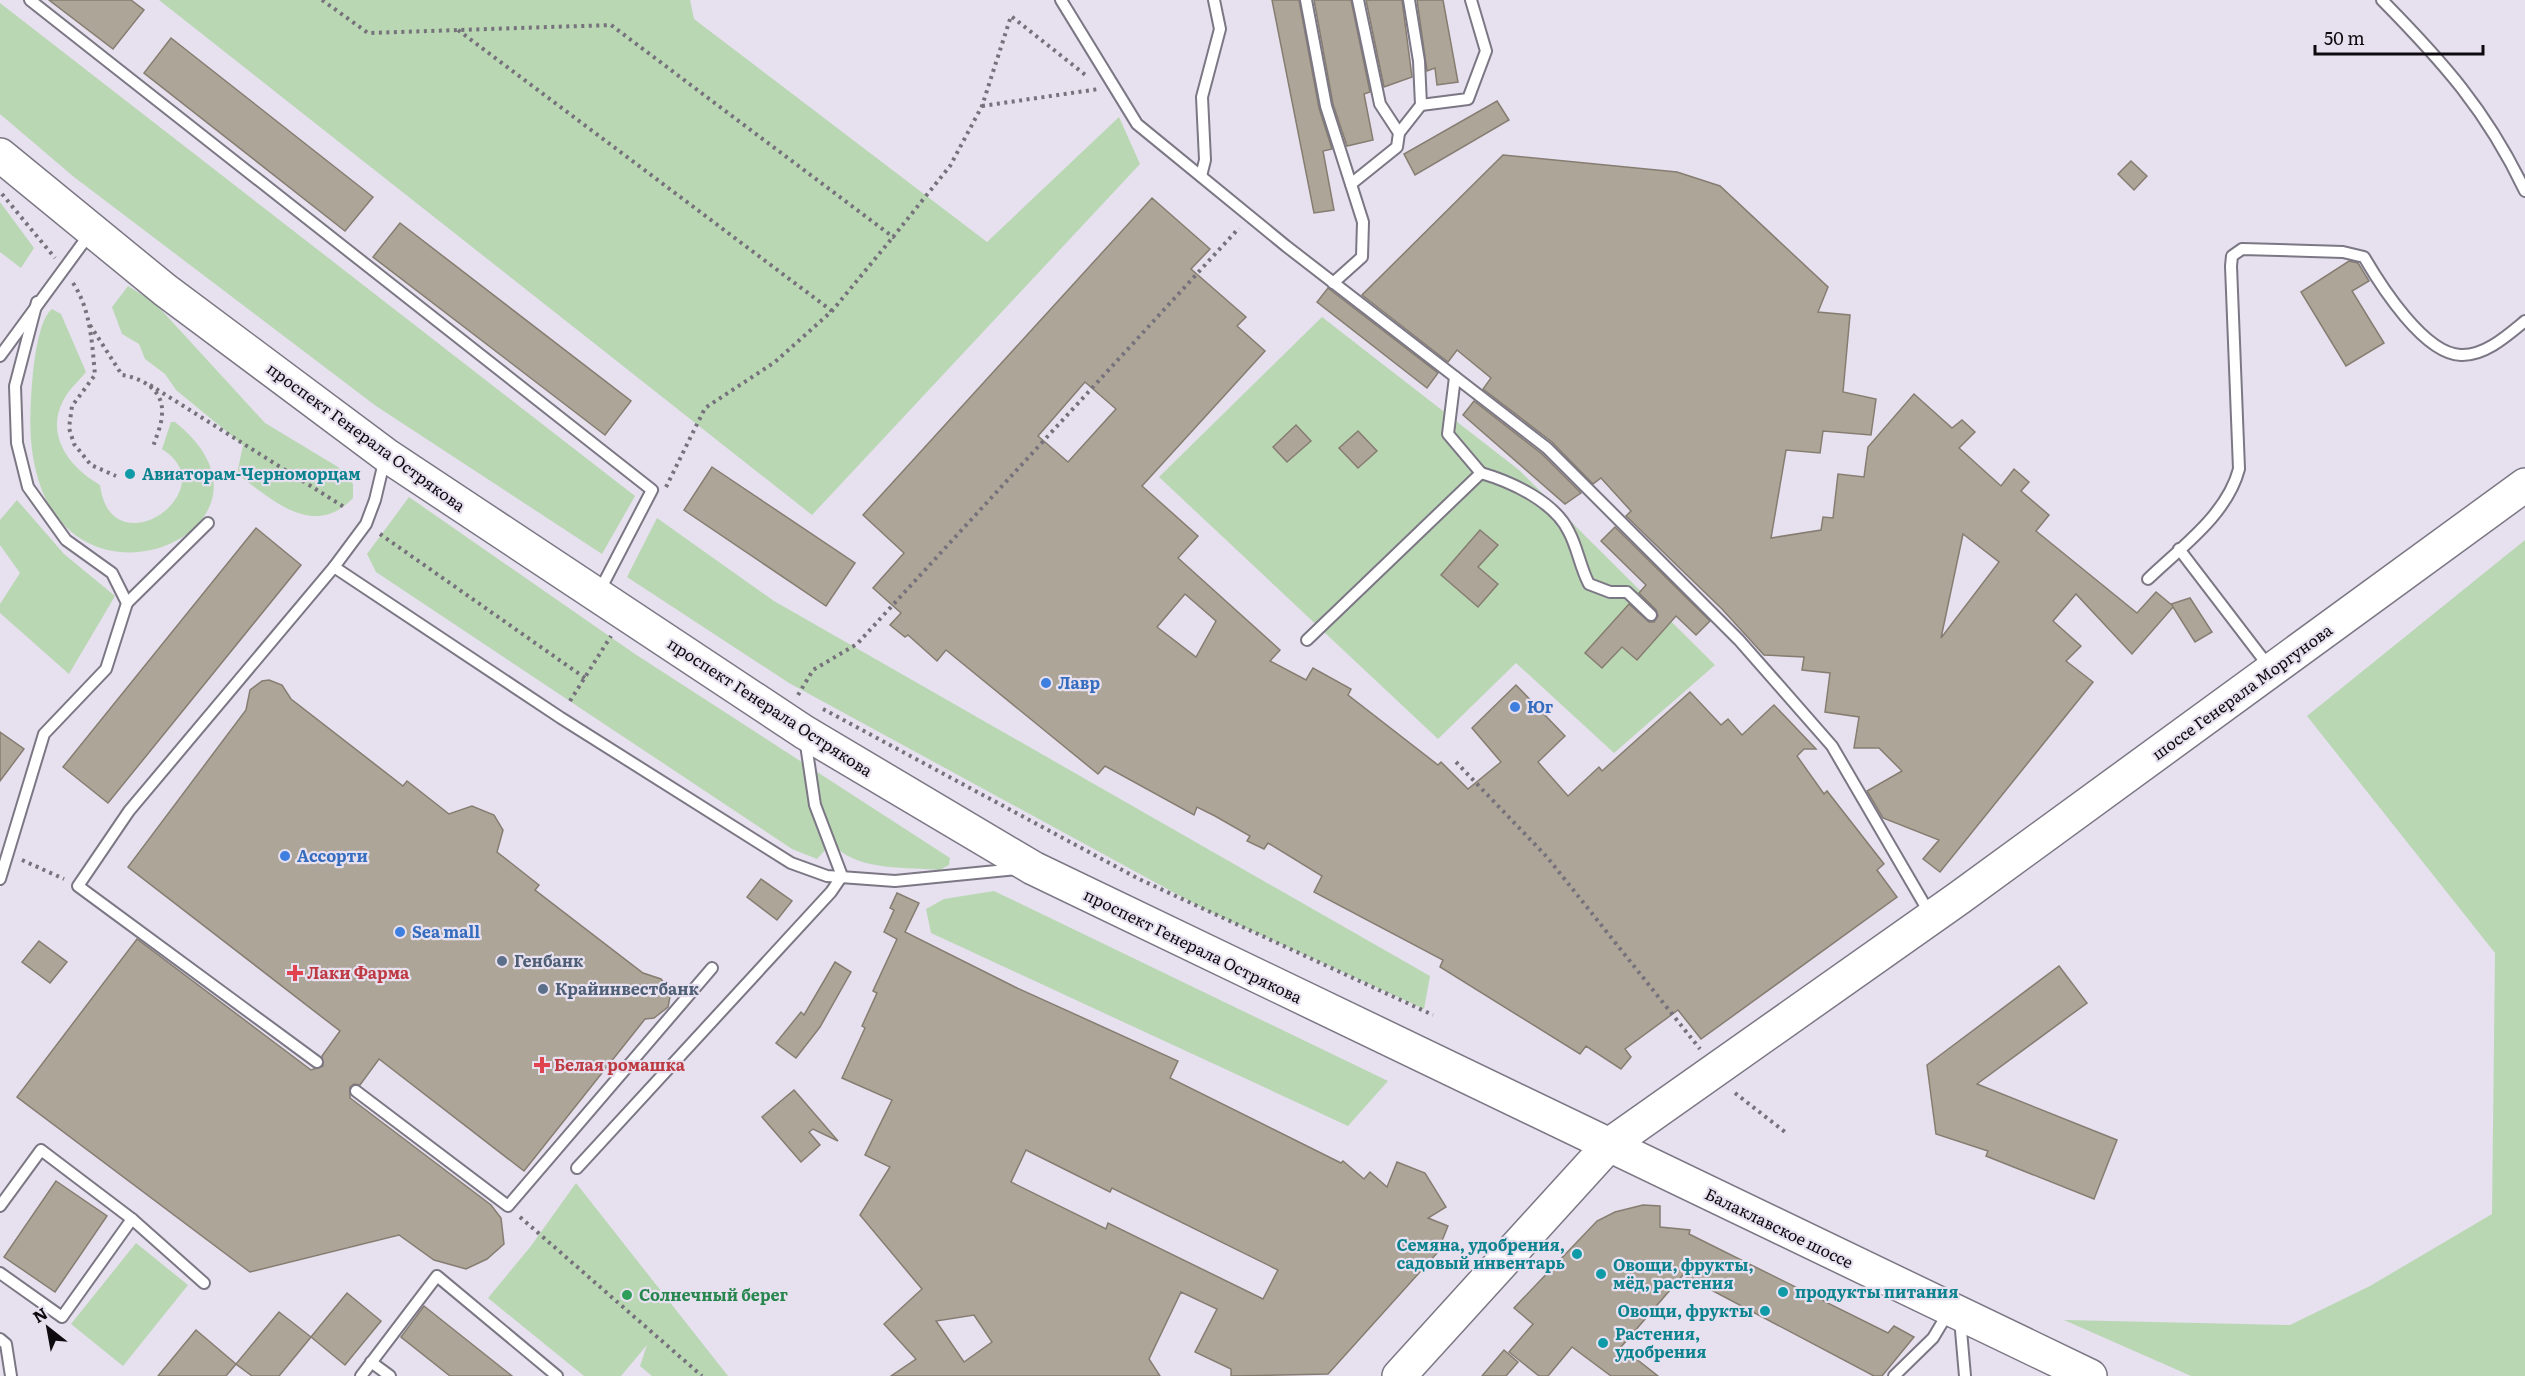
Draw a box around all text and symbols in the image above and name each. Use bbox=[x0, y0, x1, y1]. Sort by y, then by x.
scale bar bbox=[2315, 18, 2483, 56]
text: 50 m bbox=[2324, 24, 2365, 51]
street label: проспект Генерала Острякова bbox=[262, 356, 471, 517]
place label: Авиаторам-Черноморцам bbox=[142, 461, 361, 485]
marker: Авиаторам-Черноморцам bbox=[123, 467, 137, 481]
street label: шоссе Генерала Моргунова bbox=[2146, 617, 2337, 765]
street label: проспект Генерала Острякова bbox=[663, 631, 878, 782]
place label: Лавр bbox=[1058, 670, 1100, 694]
marker: Лавр bbox=[1039, 676, 1053, 690]
place label: Юг bbox=[1527, 694, 1554, 718]
marker: Юг bbox=[1508, 700, 1522, 714]
place label: Ассорти bbox=[297, 843, 368, 867]
marker: Ассорти bbox=[278, 849, 292, 863]
street label: проспект Генерала Острякова bbox=[1080, 882, 1307, 1009]
place label: Sea mall bbox=[412, 919, 480, 943]
marker: Sea mall bbox=[393, 925, 407, 939]
place label: Генбанк bbox=[514, 948, 584, 972]
marker: Генбанк bbox=[495, 954, 509, 968]
place label: Лаки Фарма bbox=[307, 960, 410, 984]
marker: Лаки Фарма bbox=[288, 966, 302, 980]
place label: Крайинвестбанк bbox=[555, 976, 700, 1000]
marker: Крайинвестбанк bbox=[536, 982, 550, 996]
place label: Белая ромашка bbox=[554, 1052, 686, 1076]
marker: Белая ромашка bbox=[535, 1058, 549, 1072]
street label: Балаклавское шоссе bbox=[1701, 1181, 1857, 1273]
place label: Семяна, удобрения, садовый инвентарь bbox=[1397, 1232, 1565, 1274]
marker: Семяна, удобрения, садовый инвентарь bbox=[1570, 1247, 1584, 1261]
place label: Овощи, фрукты, мёд, растения bbox=[1613, 1252, 1754, 1294]
marker: Овощи, фрукты, мёд, растения bbox=[1594, 1267, 1608, 1281]
place label: продукты питания bbox=[1795, 1279, 1958, 1303]
place label: Солнечный берег bbox=[639, 1282, 789, 1306]
marker: продукты питания bbox=[1776, 1285, 1790, 1299]
marker: Солнечный берег bbox=[620, 1288, 634, 1302]
north arrow bbox=[18, 1298, 78, 1358]
place label: Овощи, фрукты bbox=[1618, 1298, 1753, 1322]
text: N bbox=[28, 1301, 52, 1328]
marker: Овощи, фрукты bbox=[1758, 1304, 1772, 1318]
place label: Растения, удобрения bbox=[1615, 1321, 1707, 1363]
marker: Растения, удобрения bbox=[1596, 1336, 1610, 1350]

